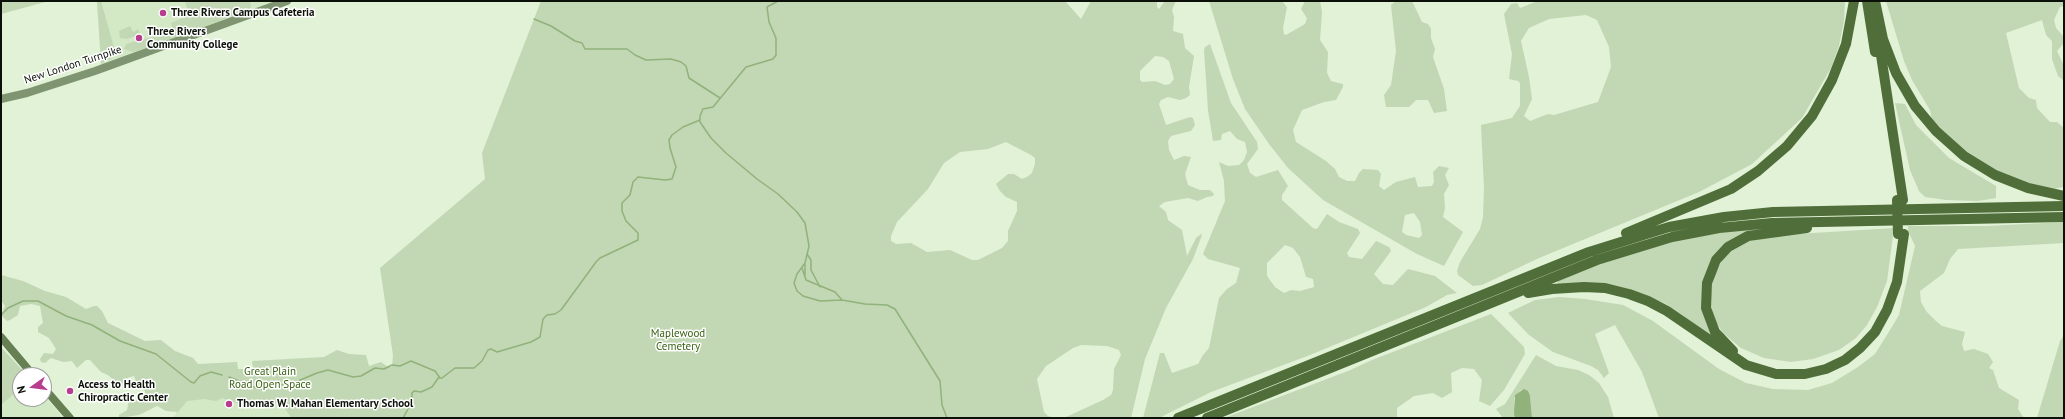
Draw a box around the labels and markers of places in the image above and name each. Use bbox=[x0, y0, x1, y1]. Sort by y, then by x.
place label: Three Rivers Campus Cafeteria bbox=[171, 6, 314, 20]
marker: Three Rivers Campus Cafeteria bbox=[158, 8, 168, 18]
place label: Three Rivers Community College bbox=[147, 25, 238, 51]
marker: Three Rivers Community College bbox=[134, 33, 144, 43]
place label: Access to Health Chiropractic Center bbox=[78, 378, 168, 404]
marker: Access to Health Chiropractic Center bbox=[65, 386, 75, 396]
place label: Thomas W. Mahan Elementary School bbox=[237, 397, 413, 411]
marker: Thomas W. Mahan Elementary School bbox=[224, 399, 234, 409]

